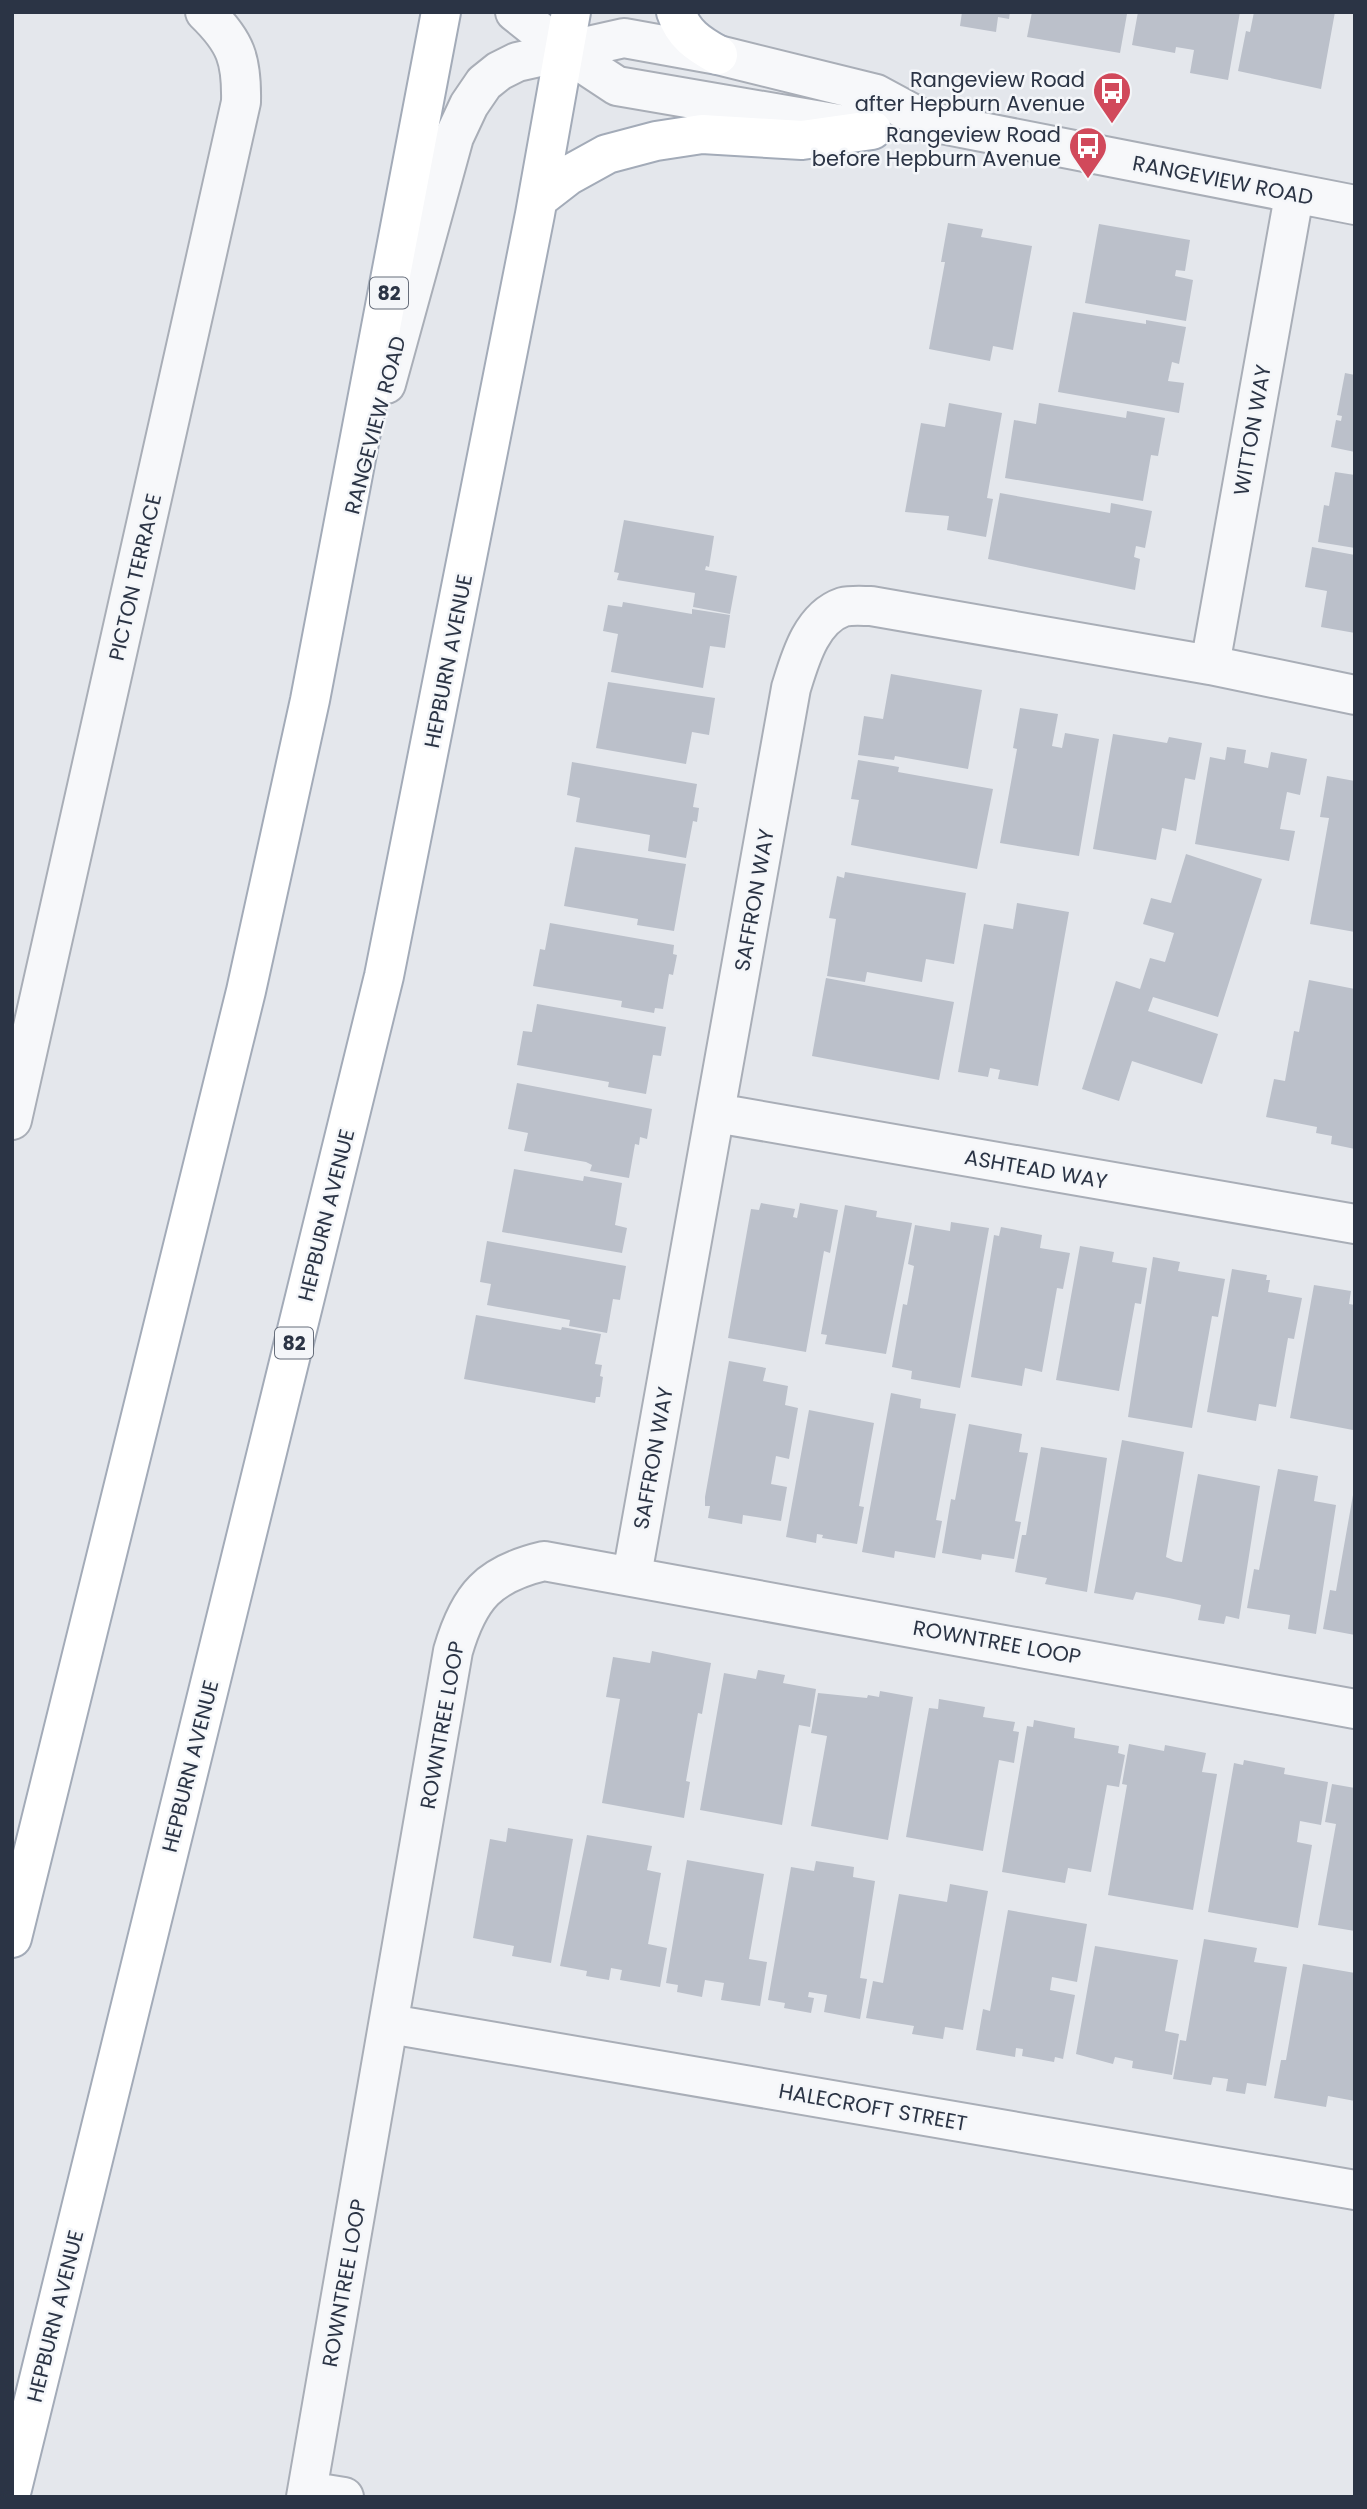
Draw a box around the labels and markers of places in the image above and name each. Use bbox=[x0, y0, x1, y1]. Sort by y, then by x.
place label: Rangeview Road after Hepburn Avenue bbox=[855, 65, 1085, 118]
bus stop icon: Rangeview Road after Hepburn Avenue bbox=[1091, 70, 1133, 125]
place label: Rangeview Road before Hepburn Avenue bbox=[812, 120, 1061, 173]
bus stop icon: Rangeview Road before Hepburn Avenue bbox=[1067, 125, 1109, 180]

